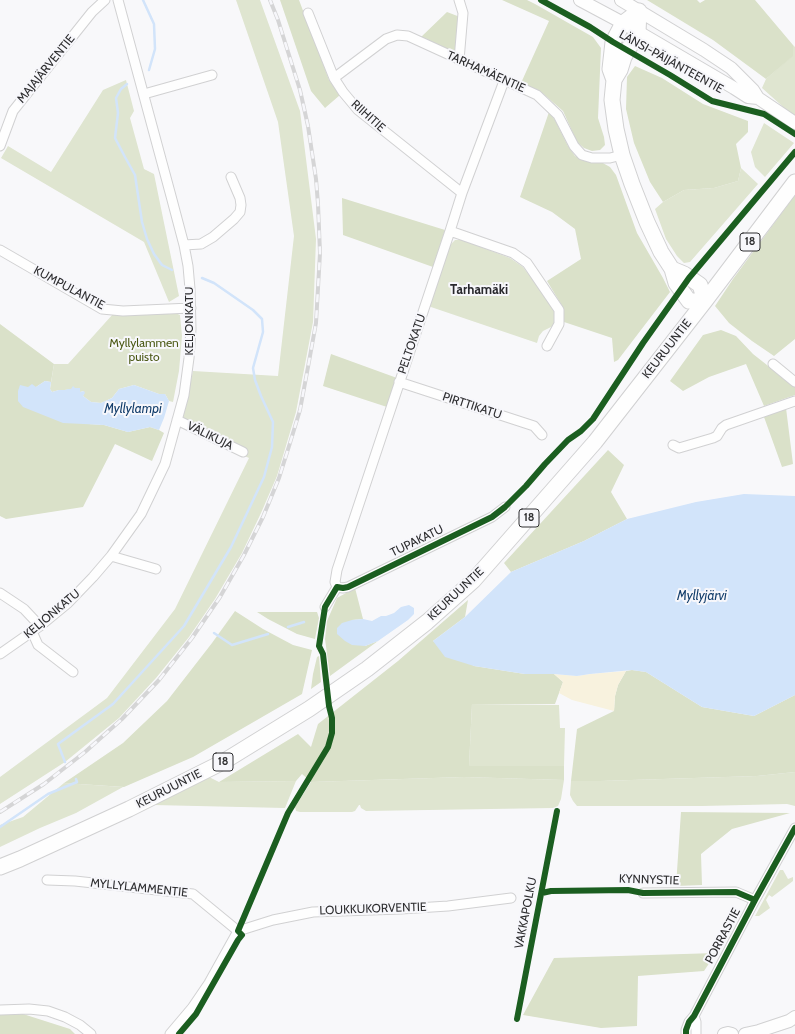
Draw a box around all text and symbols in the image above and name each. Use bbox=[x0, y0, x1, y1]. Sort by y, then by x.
street label: LÄNSI-PÄIJÄNTEENTIE bbox=[616, 27, 726, 97]
street label: MAJAJÄRVENTIE bbox=[14, 32, 78, 106]
street label: TARHAMÄENTIE bbox=[444, 48, 528, 96]
street label: RIIHITIE bbox=[348, 97, 388, 135]
road number: 18 bbox=[740, 233, 760, 251]
street label: KUMPULANTIE bbox=[31, 263, 107, 313]
district label: Tarhamäki bbox=[450, 282, 508, 298]
street label: KELJONKATU bbox=[182, 287, 196, 355]
street label: PELTOKATU bbox=[395, 312, 429, 376]
street label: KEURUUNTIE bbox=[639, 316, 695, 382]
park label: Myllylammen puisto bbox=[109, 336, 179, 364]
street label: PIRTTIKATU bbox=[441, 390, 503, 422]
water label: Myllylampi bbox=[104, 401, 162, 417]
street label: VÄLIKUJA bbox=[185, 419, 235, 453]
road number: 18 bbox=[519, 509, 539, 527]
street label: TUPAKATU bbox=[388, 522, 446, 560]
street label: KEURUUNTIE bbox=[425, 564, 487, 624]
street label: KELJONKATU bbox=[21, 586, 83, 642]
water label: Myllyjärvi bbox=[677, 588, 727, 604]
road number: 18 bbox=[213, 753, 233, 771]
street label: KEURUUNTIE bbox=[134, 766, 204, 812]
street label: KYNNYSTIE bbox=[619, 872, 679, 888]
street label: MYLLYLAMMENTIE bbox=[90, 876, 188, 900]
street label: VAKKAPOLKU bbox=[512, 876, 540, 950]
street label: LOUKKUKORVENTIE bbox=[319, 900, 427, 918]
street label: PORRASTIE bbox=[702, 906, 744, 966]

